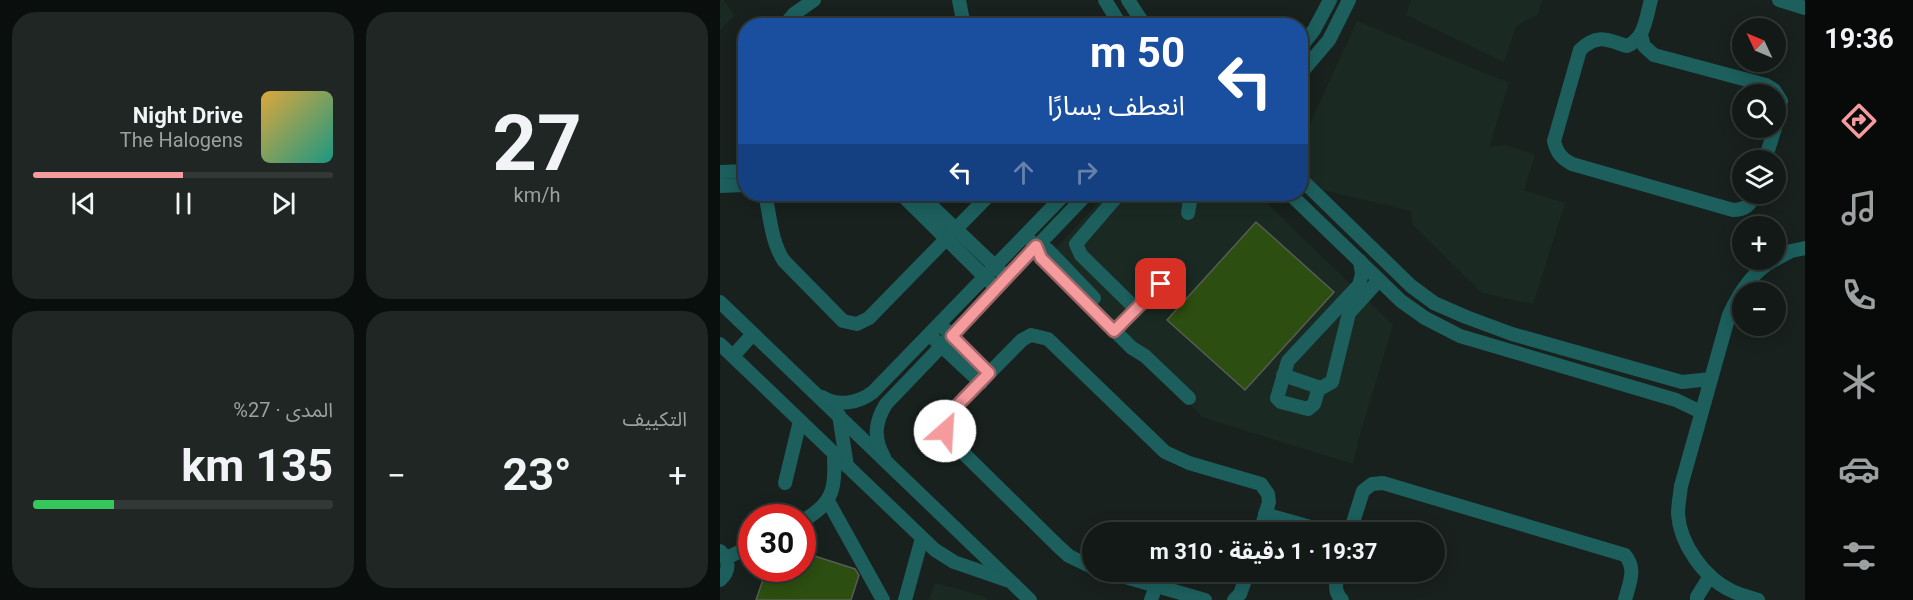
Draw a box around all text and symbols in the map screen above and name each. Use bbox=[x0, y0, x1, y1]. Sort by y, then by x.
north arrow bbox=[1732, 18, 1786, 72]
map controls bbox=[1732, 18, 1786, 336]
text: 19:36 bbox=[1824, 23, 1894, 55]
text: 50 m bbox=[1090, 28, 1185, 77]
icon: left bbox=[1206, 42, 1284, 120]
button: search bbox=[1732, 84, 1786, 138]
text: انعطف يسارًا bbox=[1047, 90, 1185, 122]
text: 27 bbox=[492, 98, 582, 189]
icon: directions bbox=[1838, 100, 1880, 142]
text: Night Drive bbox=[133, 103, 243, 128]
text: The Halogens bbox=[120, 128, 243, 152]
button: layers bbox=[1732, 150, 1786, 204]
icon: left bbox=[944, 156, 977, 189]
icon: ahead bbox=[1007, 156, 1040, 189]
icon: right bbox=[1070, 156, 1103, 189]
text: km/h bbox=[514, 183, 560, 207]
icon: previous bbox=[67, 187, 100, 220]
icon: pause bbox=[167, 187, 200, 220]
icon: next bbox=[267, 187, 300, 220]
icon: music bbox=[1838, 187, 1880, 229]
button: + bbox=[1732, 216, 1786, 270]
pin bbox=[1135, 258, 1186, 309]
icon: arrive bbox=[1144, 267, 1177, 300]
icon: phone bbox=[1838, 274, 1880, 316]
button: − bbox=[1732, 282, 1786, 336]
icon: climate bbox=[1838, 361, 1880, 403]
text: المدى · 27% bbox=[233, 398, 333, 422]
position arrow bbox=[913, 399, 977, 463]
text: التكييف bbox=[623, 407, 687, 431]
text: 135 km bbox=[181, 439, 333, 492]
text: 23° bbox=[502, 448, 572, 501]
icon: car bbox=[1838, 448, 1880, 490]
text: − bbox=[387, 456, 406, 495]
text: + bbox=[668, 456, 687, 495]
speed limit sign: 30 bbox=[738, 504, 816, 582]
icon: filters bbox=[1838, 535, 1880, 577]
text: 19:37 · 1 دقيقة · 310 m bbox=[1150, 539, 1377, 564]

